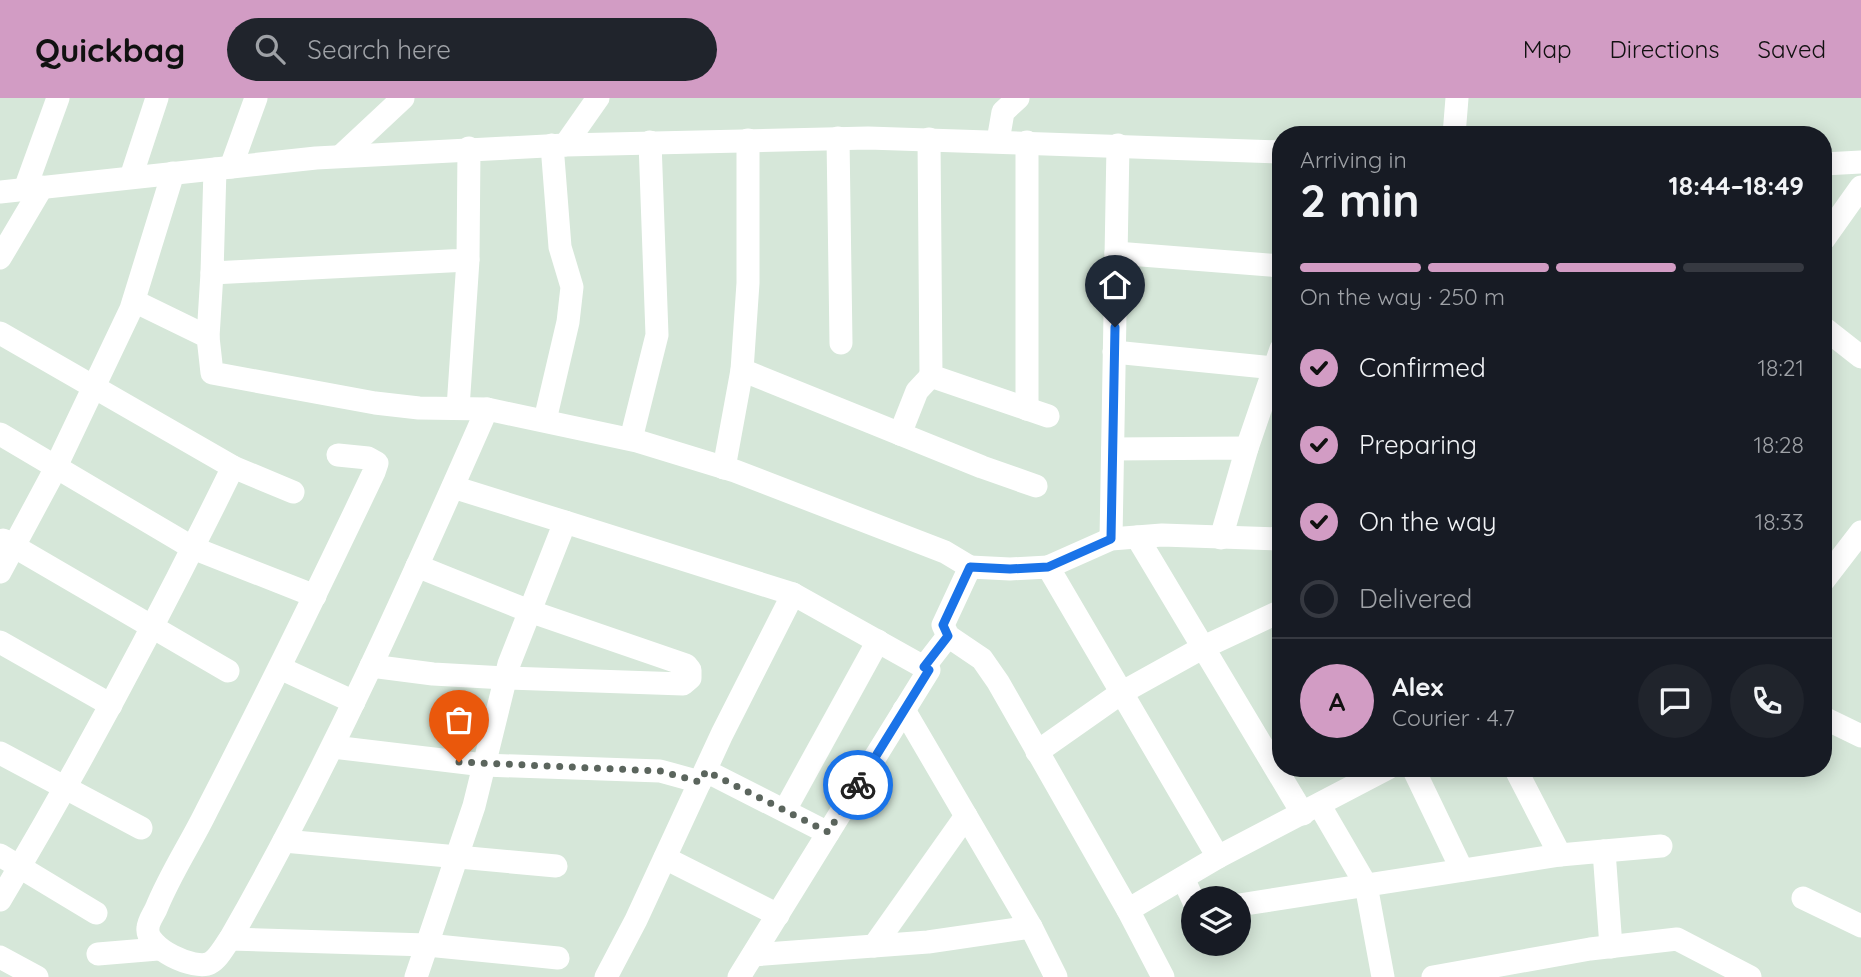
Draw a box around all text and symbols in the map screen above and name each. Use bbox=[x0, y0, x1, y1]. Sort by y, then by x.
search box bbox=[227, 18, 717, 81]
text: Quickbag bbox=[35, 29, 185, 70]
icon: search bbox=[251, 30, 289, 68]
text: Search here bbox=[307, 33, 451, 66]
text: Map bbox=[1523, 34, 1572, 64]
text: Directions bbox=[1610, 34, 1720, 64]
text: Saved bbox=[1758, 34, 1826, 64]
text: Arriving in bbox=[1300, 145, 1407, 174]
text: 18:44–18:49 bbox=[1669, 169, 1804, 202]
text: 2 min bbox=[1300, 171, 1420, 229]
pin bbox=[1085, 255, 1145, 327]
icon: home bbox=[1096, 266, 1134, 304]
text: On the way · 250 m bbox=[1300, 282, 1505, 311]
icon: check bbox=[1300, 349, 1338, 387]
text: Confirmed bbox=[1359, 351, 1486, 384]
text: 18:21 bbox=[1758, 353, 1804, 382]
icon: check bbox=[1300, 426, 1338, 464]
text: Preparing bbox=[1359, 428, 1477, 461]
text: 18:28 bbox=[1754, 430, 1804, 459]
icon: check bbox=[1300, 503, 1338, 541]
text: On the way bbox=[1359, 505, 1497, 538]
text: 18:33 bbox=[1755, 507, 1804, 536]
text: Delivered bbox=[1359, 582, 1472, 615]
button: chat bbox=[1638, 664, 1712, 738]
button: phone bbox=[1730, 664, 1804, 738]
text: Alex bbox=[1392, 670, 1443, 703]
text: A bbox=[1329, 685, 1345, 718]
pin bbox=[429, 690, 489, 762]
icon: bag bbox=[440, 701, 478, 739]
text: Courier · 4.7 bbox=[1392, 703, 1515, 732]
courier bbox=[823, 750, 893, 820]
icon: bike bbox=[839, 766, 877, 804]
map controls bbox=[1181, 886, 1251, 956]
button: layers bbox=[1181, 886, 1251, 956]

